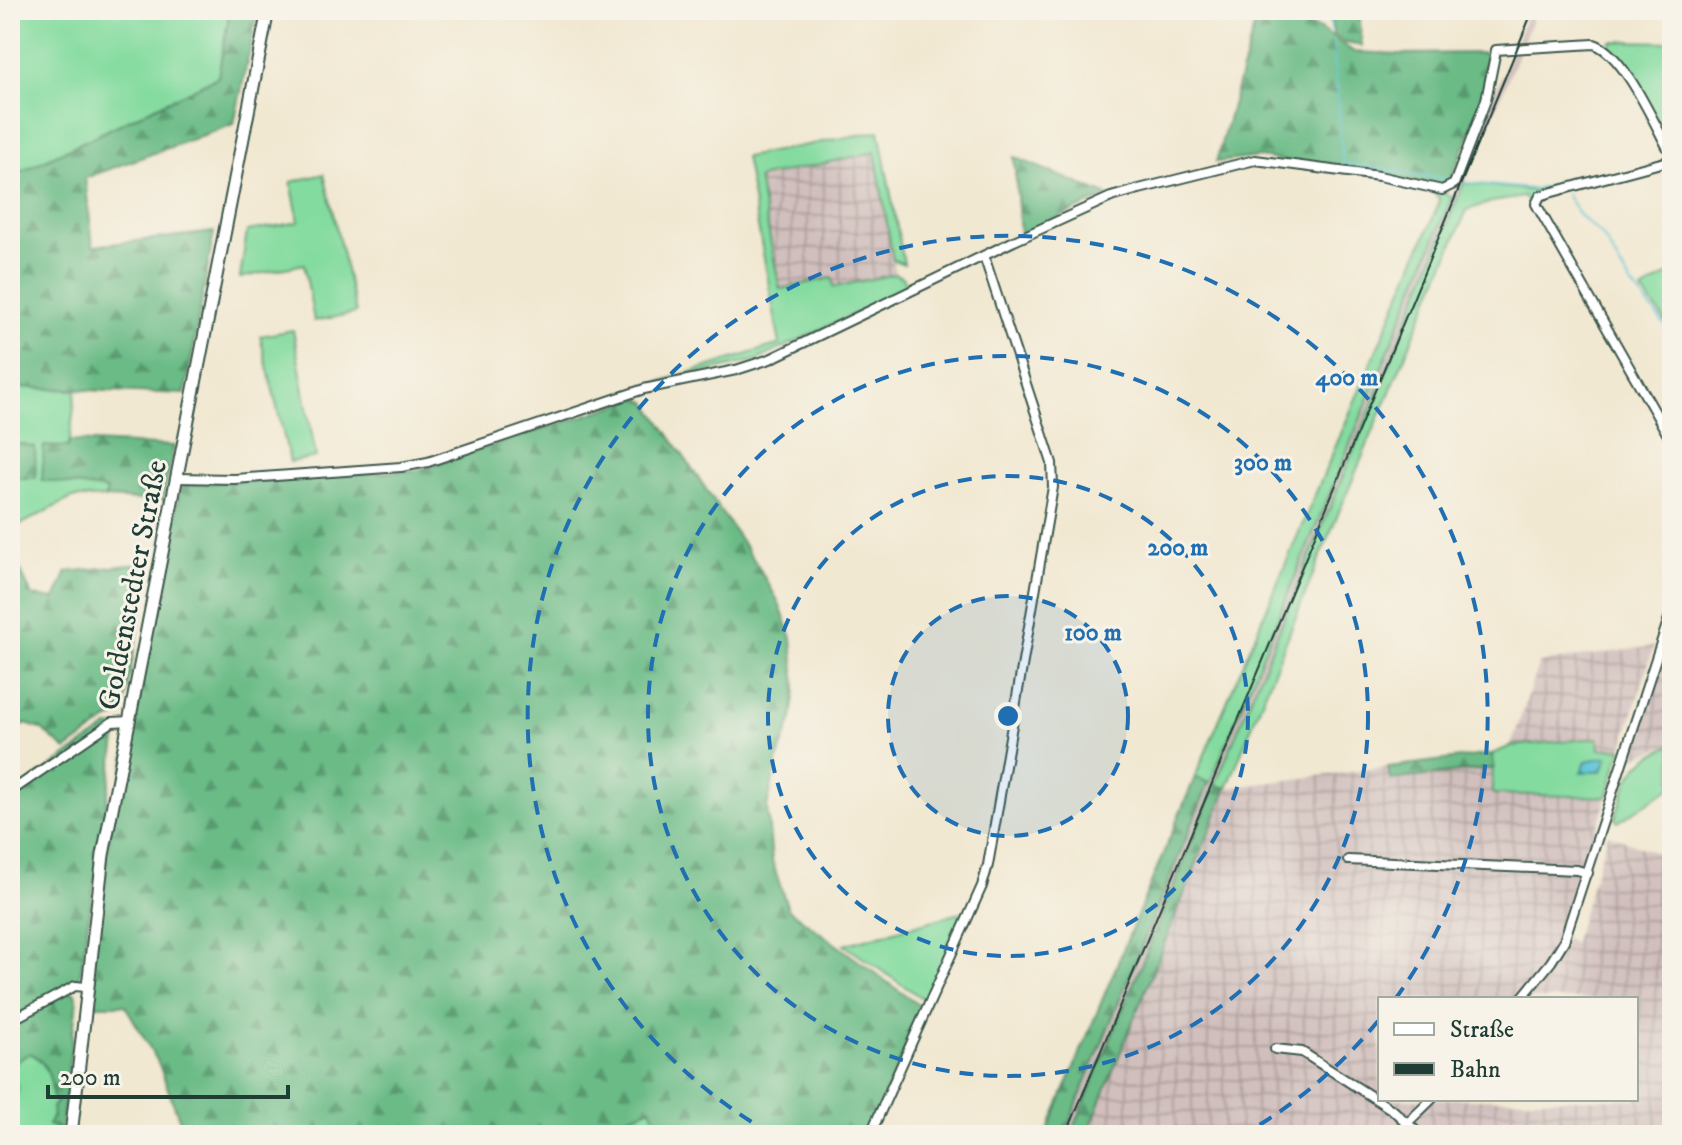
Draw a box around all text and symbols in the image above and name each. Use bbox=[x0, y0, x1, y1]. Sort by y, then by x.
text: 400 m bbox=[1316, 363, 1378, 393]
text: 300 m bbox=[1234, 448, 1292, 478]
street label: Goldenstedter Straße bbox=[91, 457, 176, 713]
text: 200 m bbox=[1148, 533, 1208, 563]
text: 100 m bbox=[1064, 618, 1122, 648]
centre of rings bbox=[994, 702, 1022, 730]
legend bbox=[1378, 997, 1638, 1101]
text: Straße bbox=[1450, 1015, 1514, 1045]
scale bar bbox=[48, 1049, 288, 1099]
text: Bahn bbox=[1450, 1055, 1501, 1085]
text: 200 m bbox=[60, 1063, 121, 1093]

